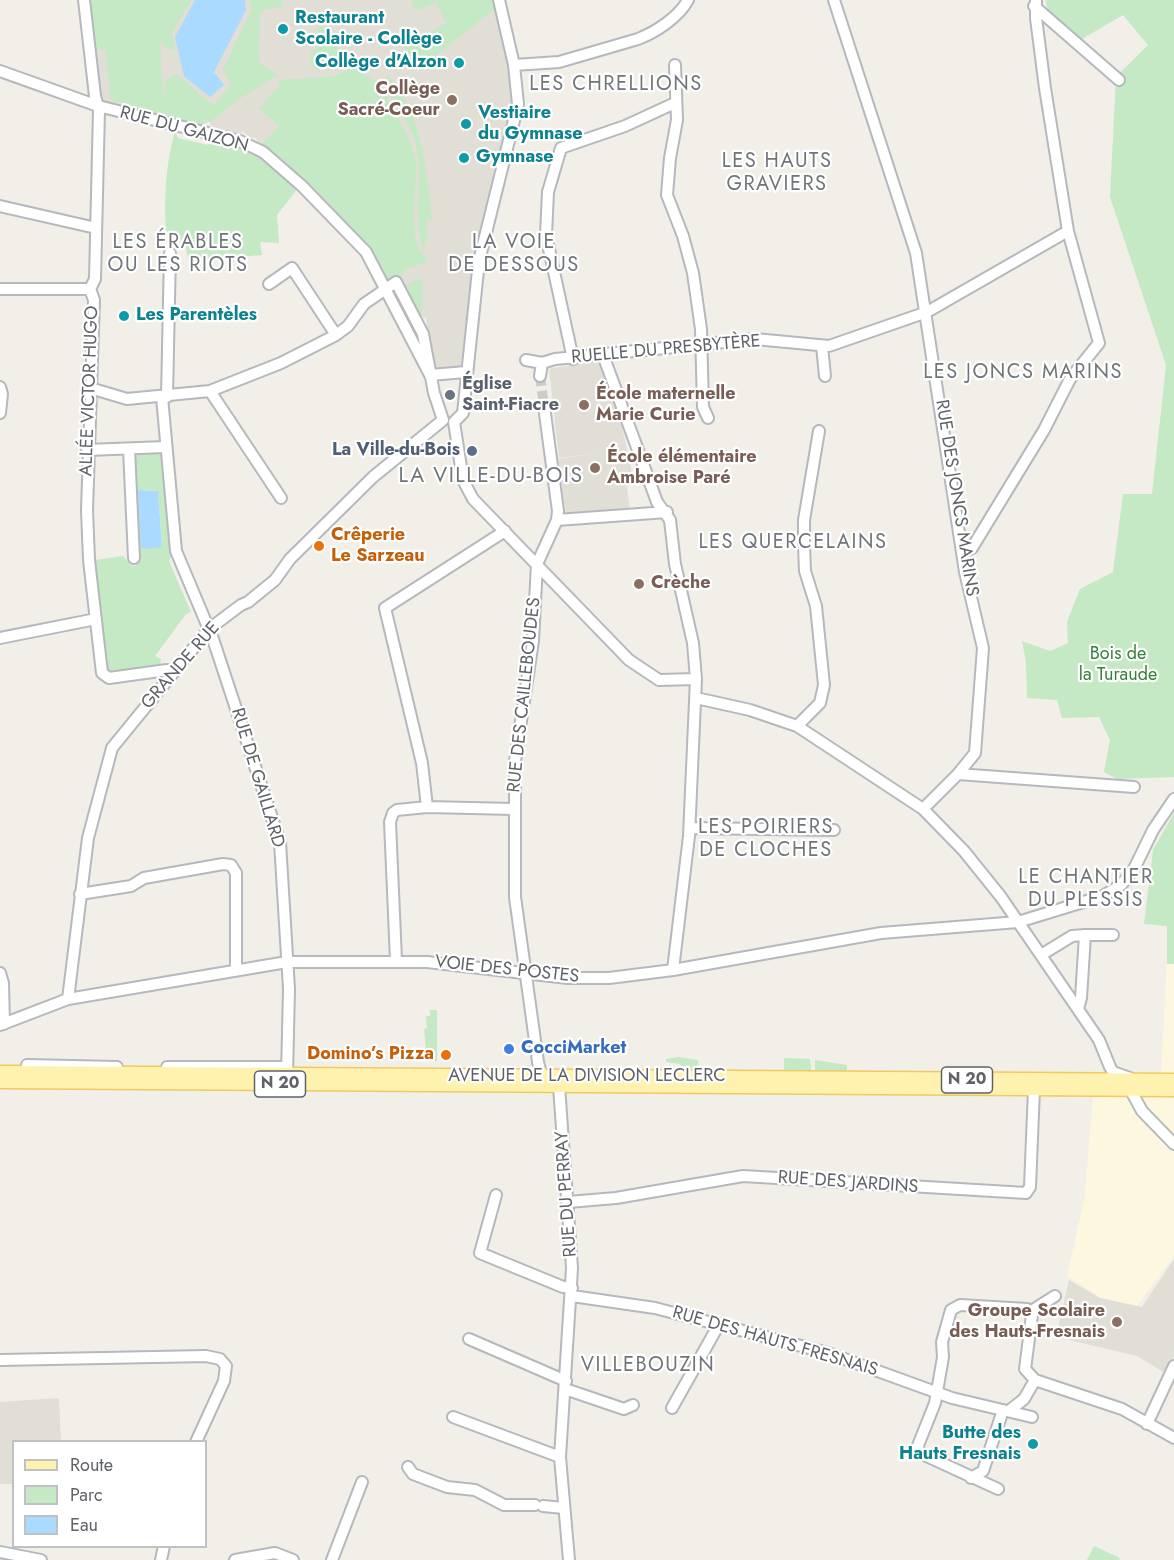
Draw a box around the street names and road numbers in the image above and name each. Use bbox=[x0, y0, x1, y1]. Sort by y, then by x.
street label: RUE DU GAIZON bbox=[117, 102, 251, 158]
street label: ALLÉE VICTOR HUGO bbox=[76, 305, 104, 477]
street label: RUELLE DU PRESBYTÈRE bbox=[571, 331, 761, 369]
street label: RUE DES JONCS MARINS bbox=[930, 398, 982, 598]
street label: RUE DES CAILLEBOUDES bbox=[504, 596, 546, 794]
street label: GRANDE RUE bbox=[137, 618, 225, 714]
street label: RUE DE GAILLARD bbox=[226, 706, 288, 850]
street label: VOIE DES POSTES bbox=[434, 952, 580, 988]
street label: AVENUE DE LA DIVISION LECLERC bbox=[448, 1066, 726, 1088]
road number: N 20 bbox=[942, 1067, 992, 1093]
road number: N 20 bbox=[254, 1071, 306, 1097]
street label: RUE DU PERRAY bbox=[552, 1130, 582, 1258]
street label: RUE DES JARDINS bbox=[777, 1167, 919, 1199]
street label: RUE DES HAUTS FRESNAIS bbox=[670, 1302, 880, 1382]

